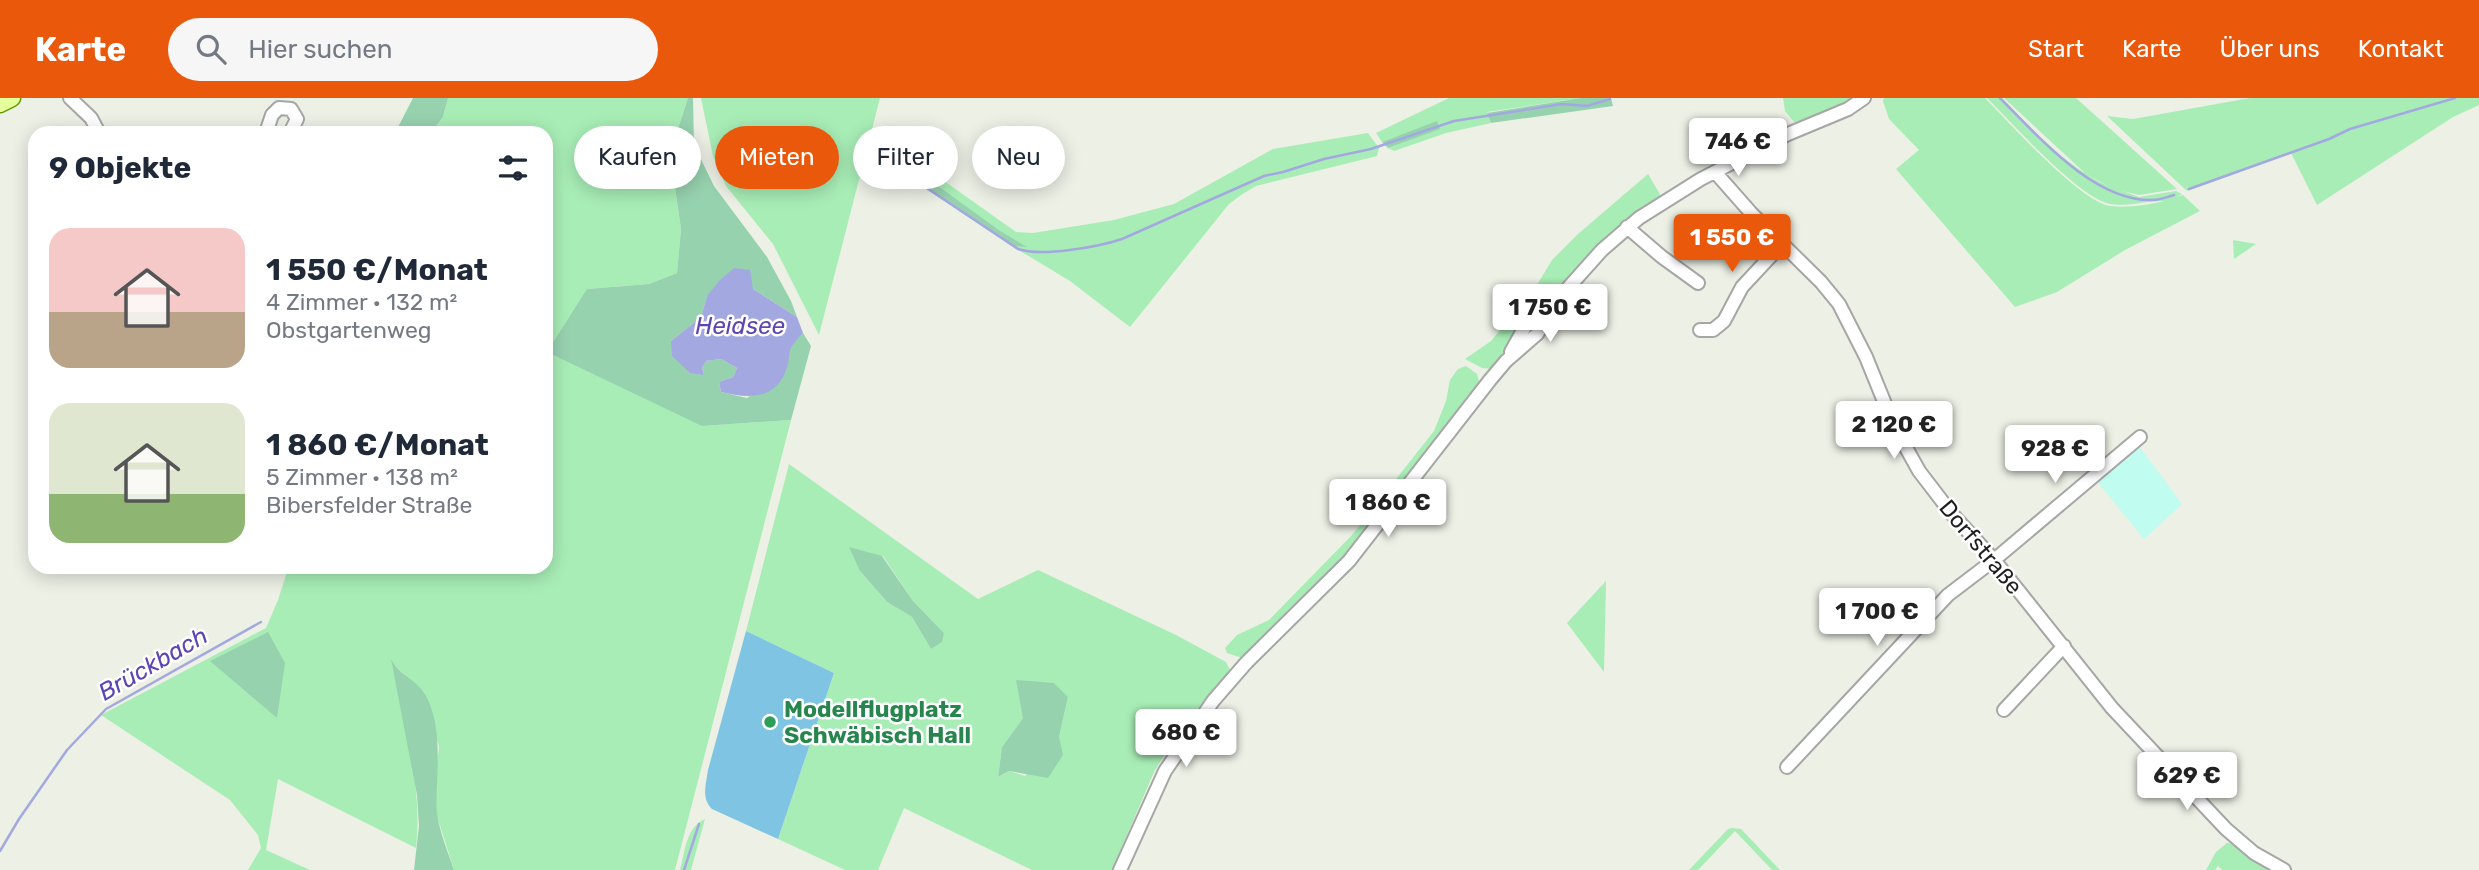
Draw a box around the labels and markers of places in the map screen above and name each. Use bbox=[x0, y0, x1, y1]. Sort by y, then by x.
pin: 746 € bbox=[1689, 118, 1787, 178]
pin: 1 550 € bbox=[1667, 214, 1797, 274]
pin: 1 750 € bbox=[1485, 285, 1615, 344]
pin: 2 120 € bbox=[1829, 402, 1959, 461]
pin: 928 € bbox=[2006, 426, 2104, 485]
pin: 1 860 € bbox=[1323, 480, 1453, 539]
pin: 1 700 € bbox=[1812, 588, 1942, 648]
place label: Modellflugplatz Schwäbisch Hall bbox=[784, 695, 971, 749]
pin: 680 € bbox=[1137, 710, 1235, 769]
marker: Modellflugplatz Schwäbisch Hall bbox=[762, 714, 778, 730]
pin: 629 € bbox=[2138, 752, 2236, 812]

